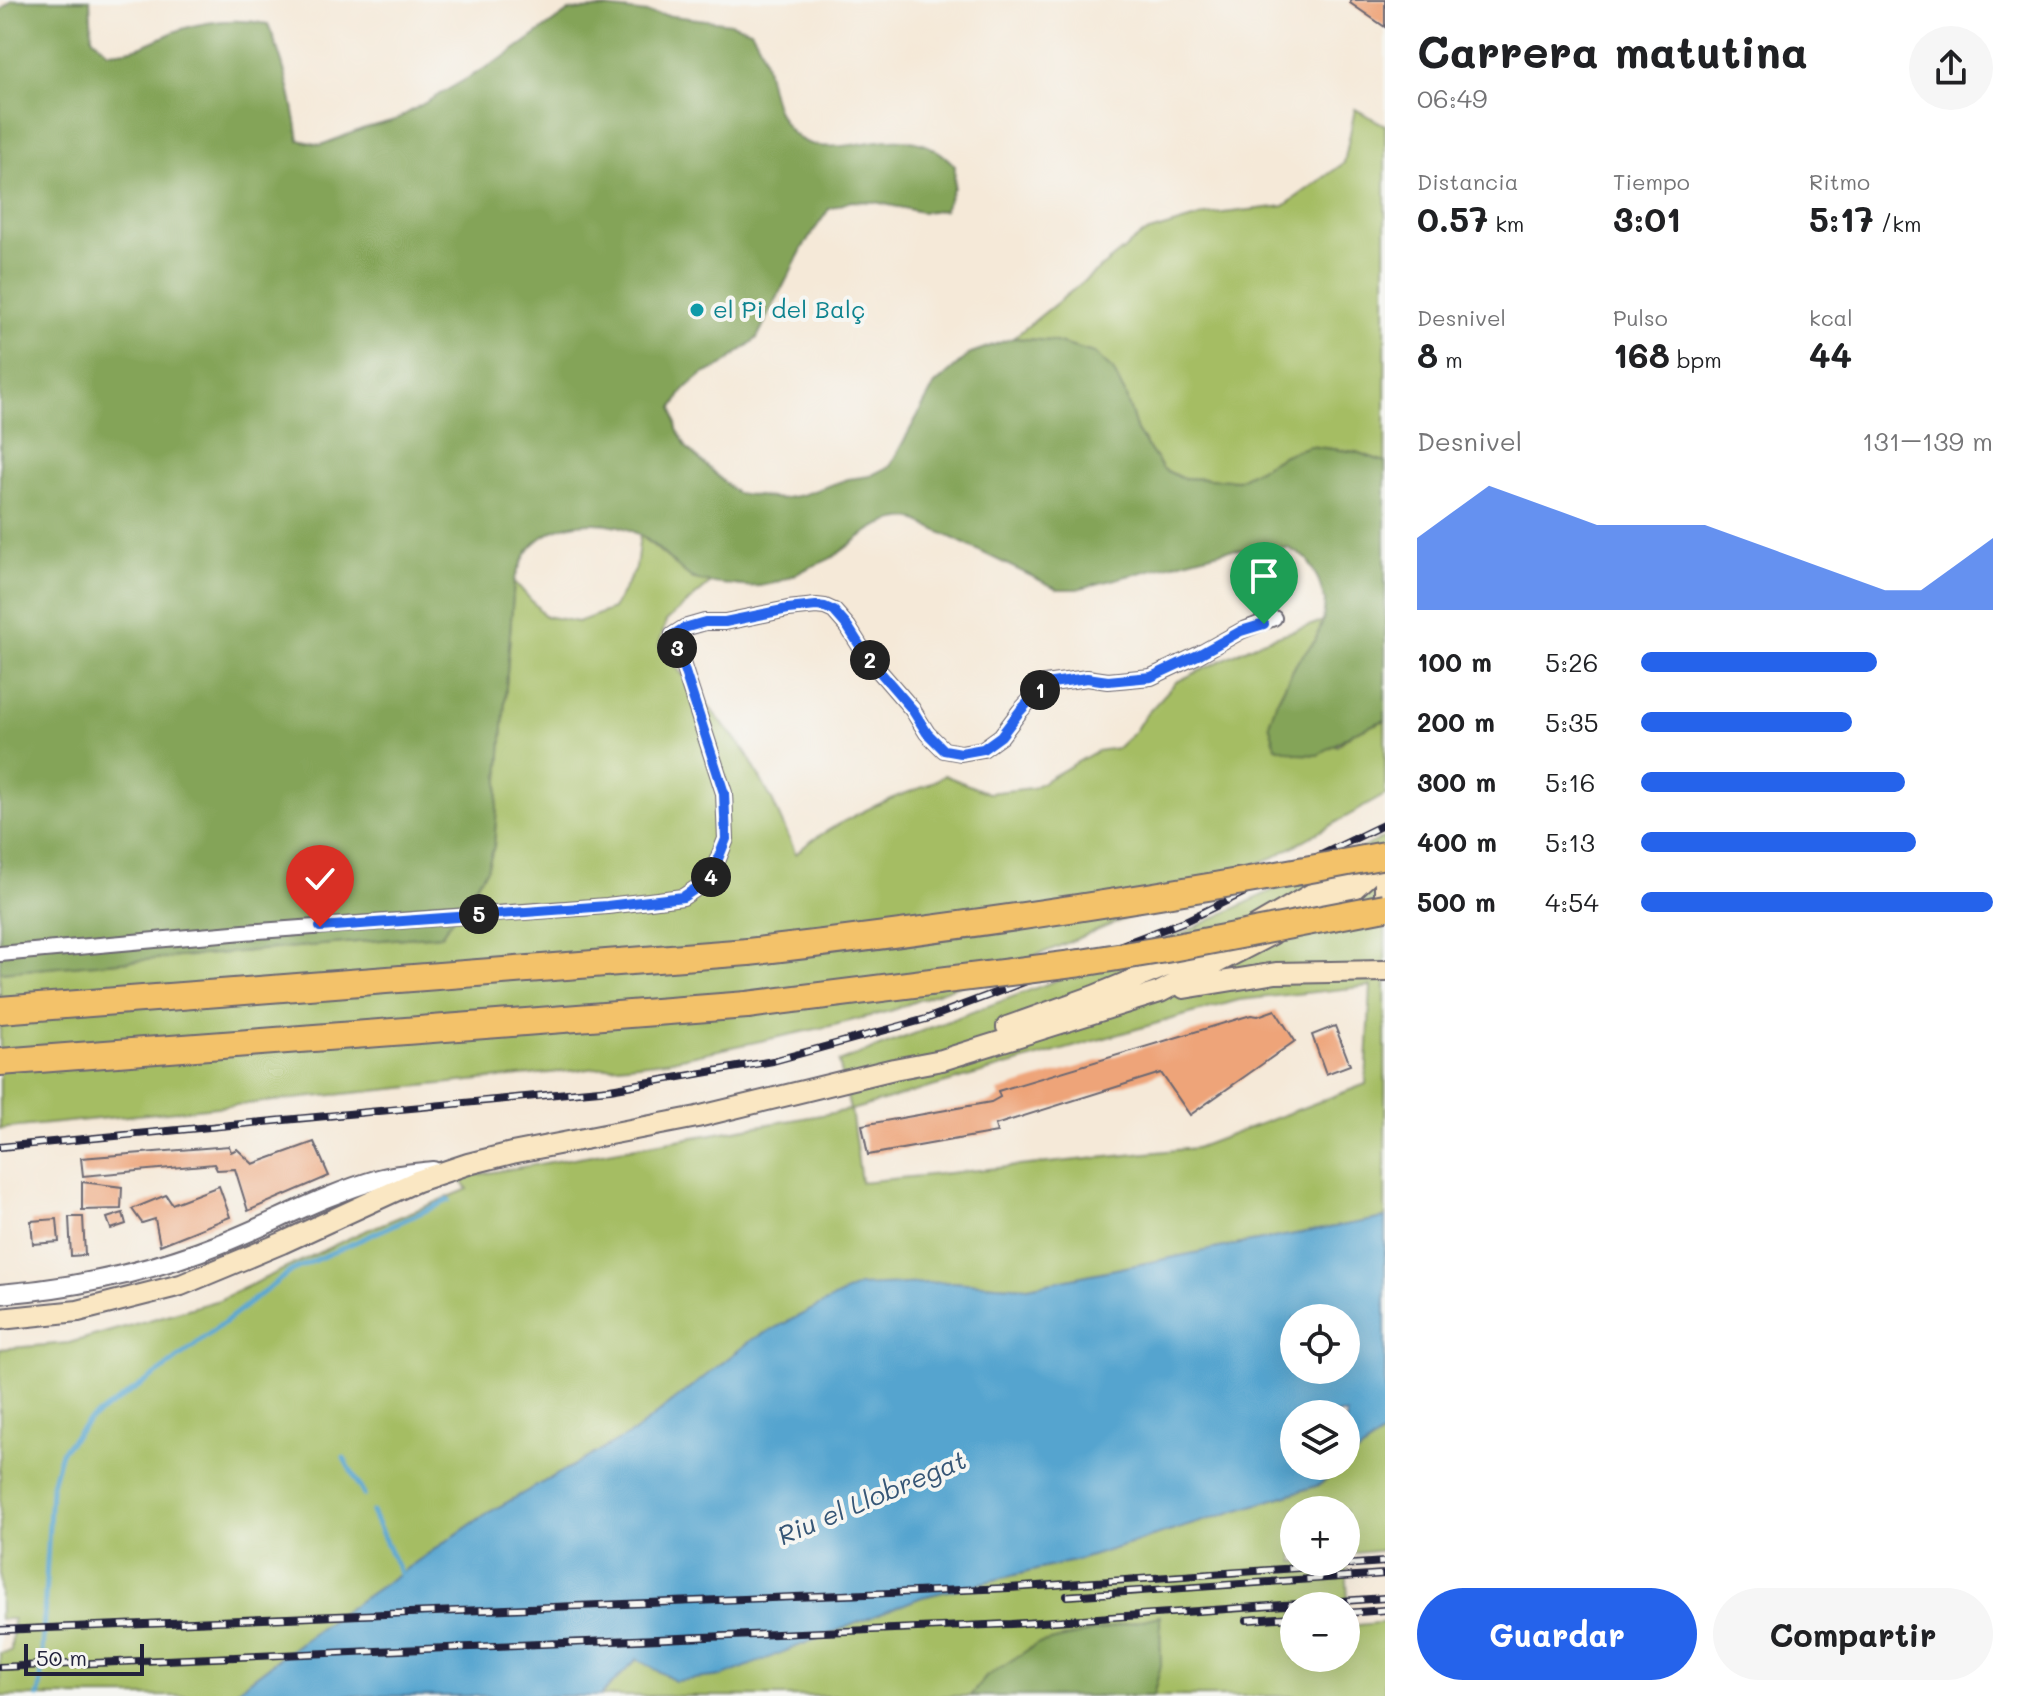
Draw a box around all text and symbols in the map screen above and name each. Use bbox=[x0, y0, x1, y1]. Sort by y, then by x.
text: Carrera matutina bbox=[1417, 22, 1808, 79]
button: share bbox=[1909, 26, 1993, 110]
text: 06:49 bbox=[1417, 81, 1487, 115]
text: Distancia bbox=[1417, 167, 1519, 196]
text: Tiempo bbox=[1613, 167, 1690, 196]
text: Ritmo bbox=[1809, 167, 1870, 196]
text: 0.57 bbox=[1417, 196, 1488, 241]
text: 3:01 bbox=[1613, 196, 1681, 241]
text: 5:17 bbox=[1809, 196, 1874, 241]
text: km bbox=[1488, 209, 1524, 238]
text: /km bbox=[1874, 209, 1921, 238]
place label: el Pi del Balç bbox=[713, 293, 865, 324]
marker: el Pi del Balç bbox=[688, 301, 706, 319]
text: Desnivel bbox=[1417, 303, 1506, 332]
text: Pulso bbox=[1613, 303, 1668, 332]
text: kcal bbox=[1809, 303, 1853, 332]
text: 8 bbox=[1417, 332, 1438, 377]
text: 168 bbox=[1613, 332, 1670, 377]
text: 44 bbox=[1809, 332, 1852, 377]
text: m bbox=[1438, 345, 1463, 374]
text: bpm bbox=[1670, 345, 1722, 374]
text: Desnivel bbox=[1417, 424, 1522, 458]
text: 131–139 m bbox=[1862, 424, 1993, 458]
pin bbox=[1230, 542, 1298, 624]
icon: arrive bbox=[1242, 554, 1286, 598]
pin: 3 bbox=[657, 628, 697, 668]
text: 3 bbox=[670, 633, 684, 662]
pin: 2 bbox=[850, 640, 890, 680]
text: 2 bbox=[864, 645, 876, 674]
text: 100 m bbox=[1417, 645, 1492, 679]
text: 5:26 bbox=[1545, 645, 1598, 679]
pin: 1 bbox=[1020, 670, 1060, 710]
text: 1 bbox=[1035, 675, 1045, 704]
text: 200 m bbox=[1417, 705, 1495, 739]
text: 5:35 bbox=[1545, 705, 1599, 739]
text: 300 m bbox=[1417, 765, 1496, 799]
text: 5:16 bbox=[1545, 765, 1596, 799]
text: 400 m bbox=[1417, 825, 1497, 859]
text: 5:13 bbox=[1545, 825, 1595, 859]
pin bbox=[286, 845, 354, 927]
icon: check bbox=[298, 857, 342, 901]
pin: 4 bbox=[691, 857, 731, 897]
text: 4 bbox=[704, 862, 718, 891]
text: 500 m bbox=[1417, 885, 1496, 919]
text: 4:54 bbox=[1545, 885, 1599, 919]
pin: 5 bbox=[459, 894, 499, 934]
text: 5 bbox=[473, 899, 485, 928]
map controls bbox=[1280, 1304, 1360, 1672]
button: locate bbox=[1280, 1304, 1360, 1384]
button: layers bbox=[1280, 1400, 1360, 1480]
water label: Riu el Llobregat bbox=[772, 1442, 971, 1552]
button: + bbox=[1280, 1496, 1360, 1576]
button: Guardar bbox=[1417, 1588, 1697, 1680]
button: Compartir bbox=[1713, 1588, 1993, 1680]
button: − bbox=[1280, 1592, 1360, 1672]
scale bar bbox=[24, 1640, 144, 1676]
text: 50 m bbox=[36, 1643, 87, 1672]

